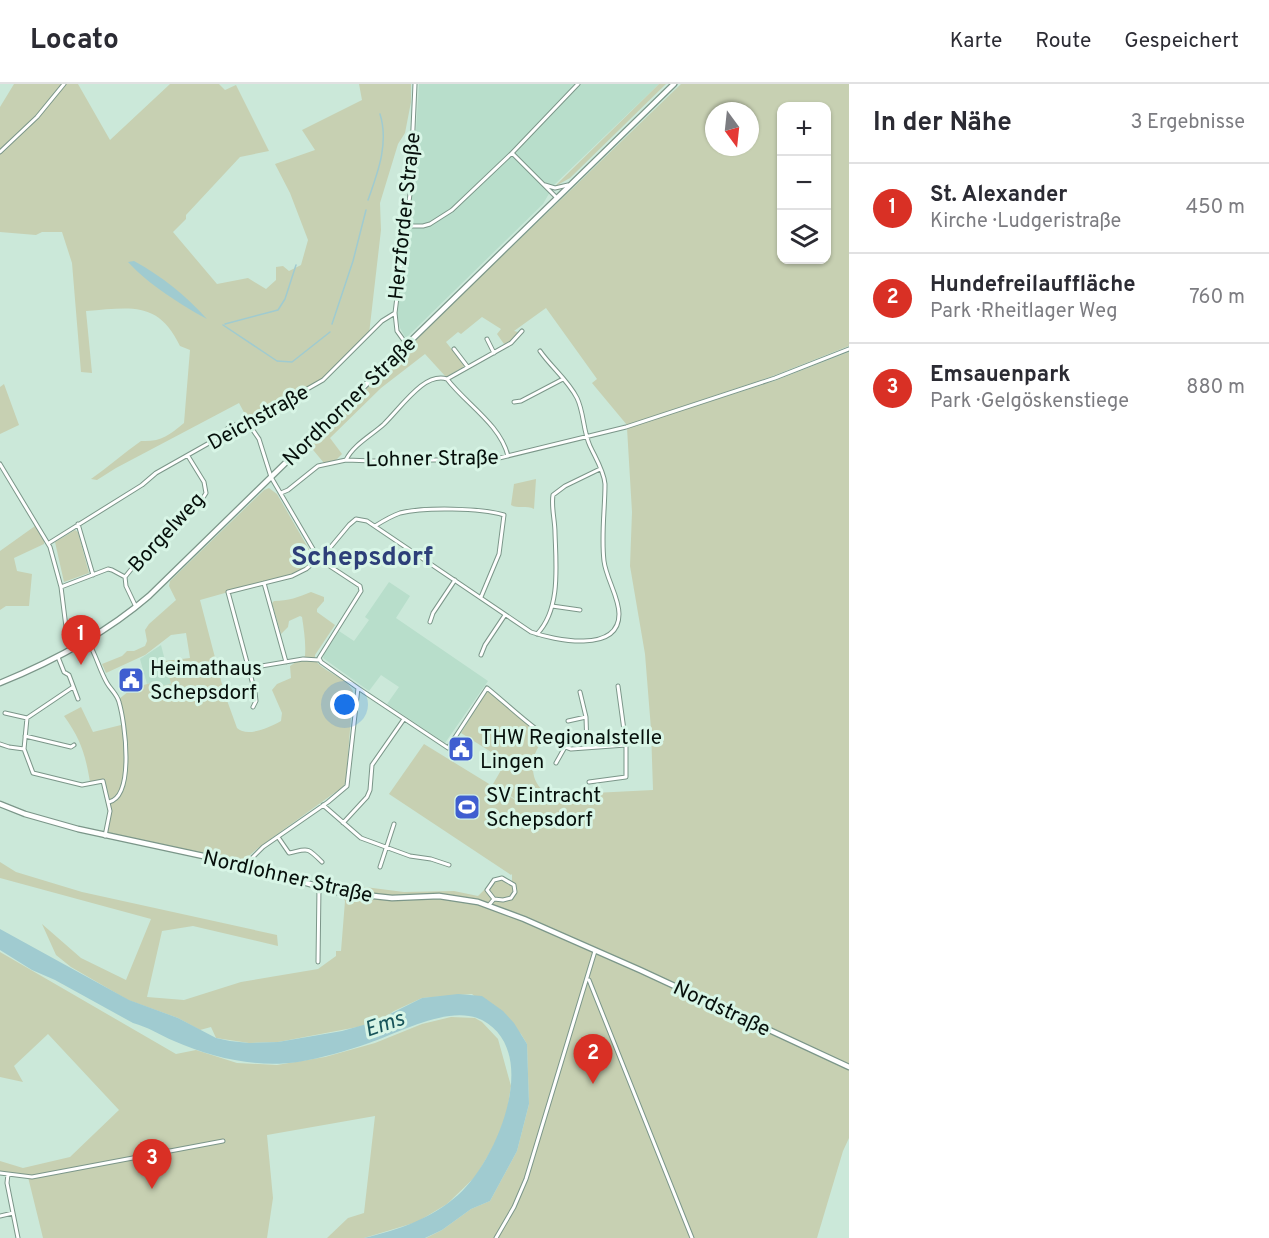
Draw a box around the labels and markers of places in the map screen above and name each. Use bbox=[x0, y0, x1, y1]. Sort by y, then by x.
pin: 1 bbox=[62, 616, 100, 665]
place label: Heimathaus Schepsdorf bbox=[150, 656, 262, 707]
public building icon: Heimathaus Schepsdorf bbox=[116, 665, 146, 695]
place label: THW Regionalstelle Lingen bbox=[480, 725, 662, 776]
public building icon: THW Regionalstelle Lingen bbox=[446, 734, 476, 764]
place label: SV Eintracht Schepsdorf bbox=[486, 783, 601, 834]
sports icon: SV Eintracht Schepsdorf bbox=[452, 792, 482, 822]
pin: 2 bbox=[574, 1034, 612, 1084]
pin: 3 bbox=[132, 1140, 172, 1189]

